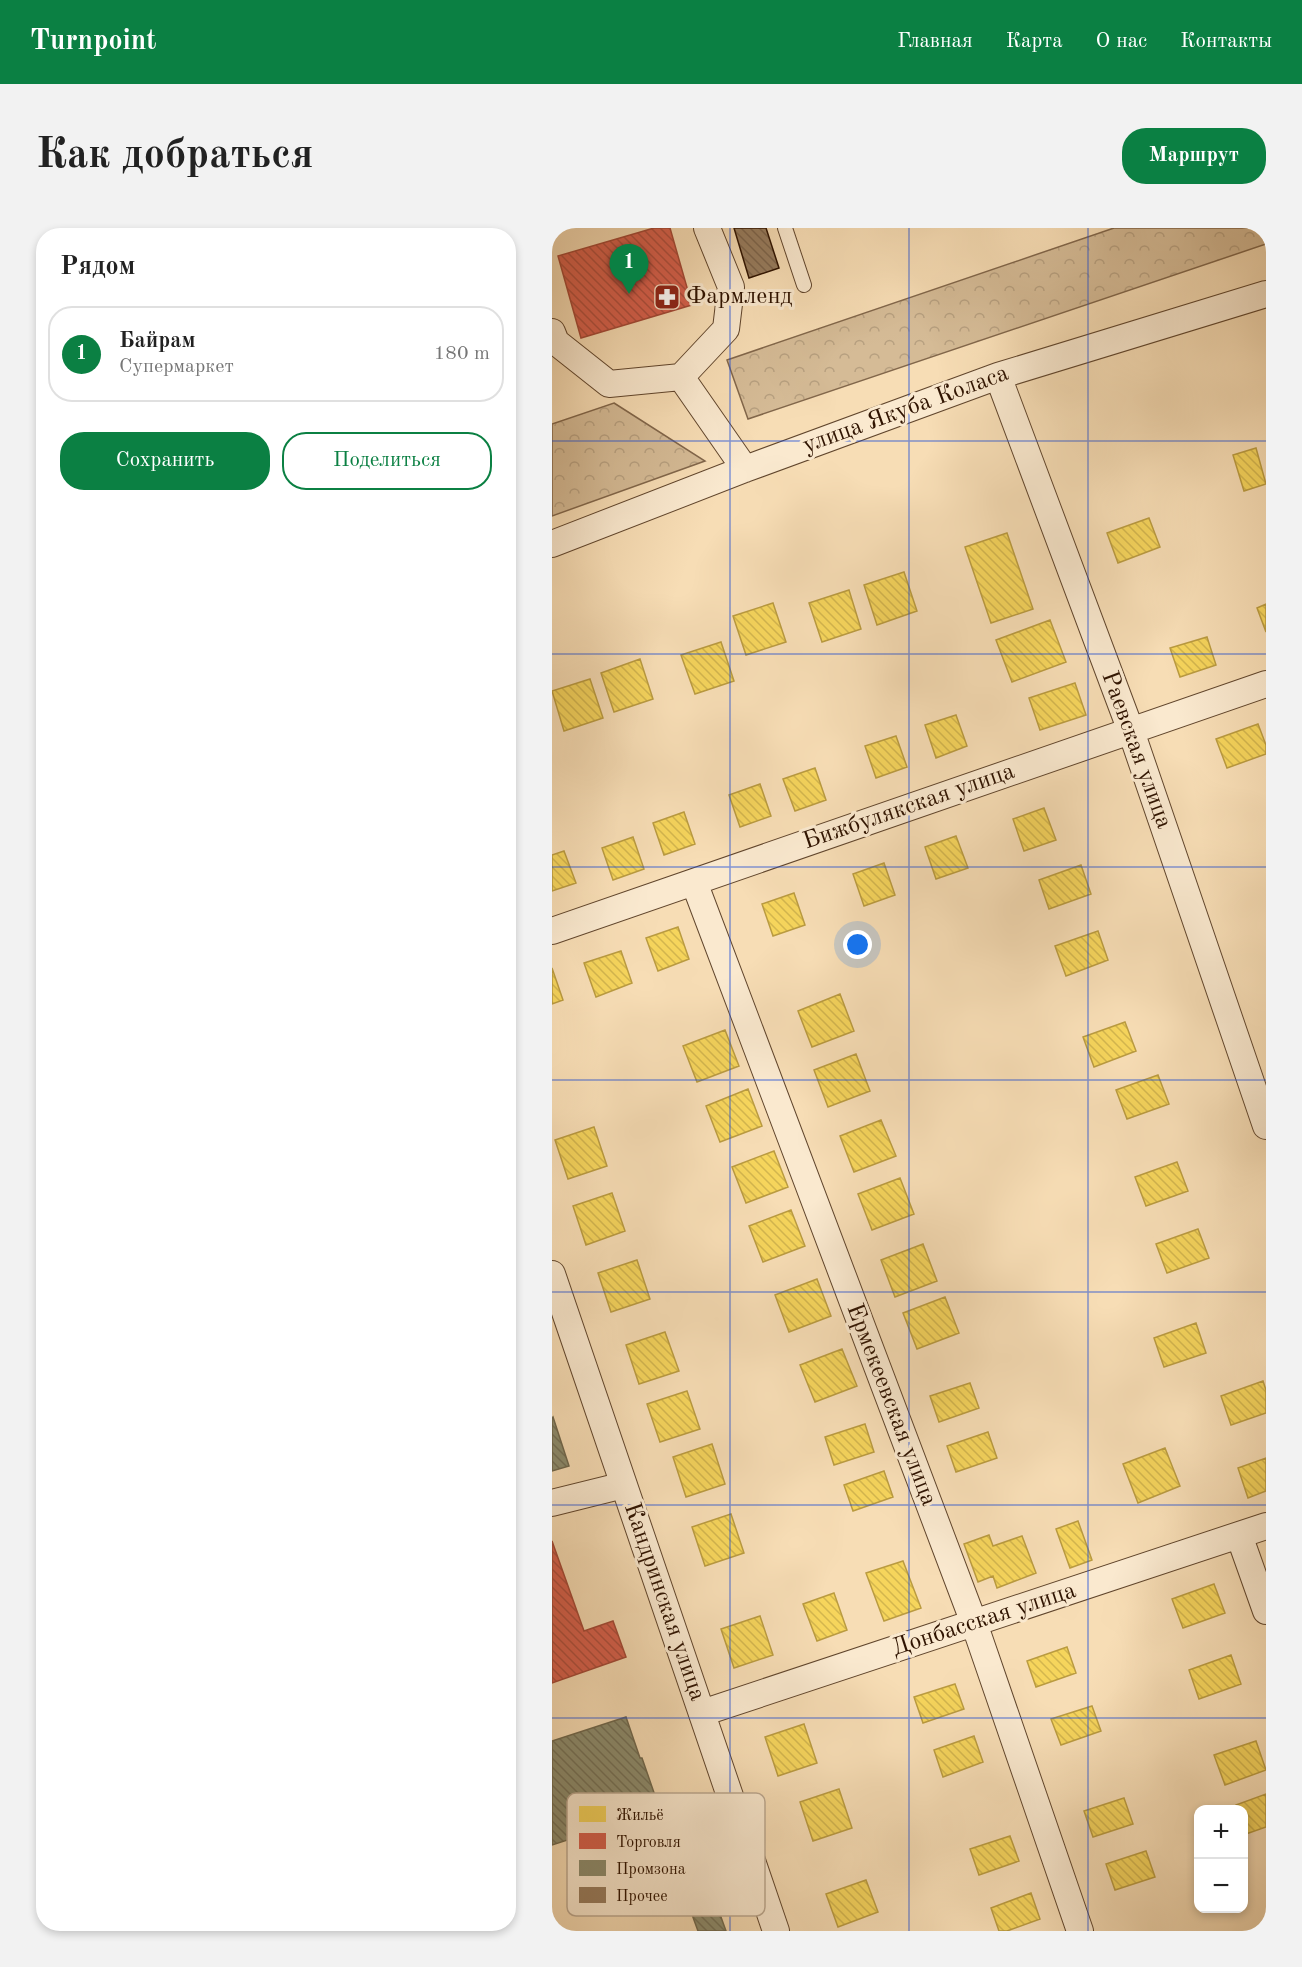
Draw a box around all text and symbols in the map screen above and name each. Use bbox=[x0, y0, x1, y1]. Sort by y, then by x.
text: Turnpoint bbox=[30, 28, 157, 56]
text: Главная bbox=[897, 31, 973, 52]
text: Карта bbox=[1006, 31, 1063, 52]
text: О нас bbox=[1096, 31, 1147, 52]
text: Контакты bbox=[1180, 31, 1272, 52]
button: Маршрут bbox=[1122, 128, 1266, 184]
text: Как добраться bbox=[36, 135, 313, 177]
pin: 1 bbox=[610, 244, 649, 294]
text: Рядом bbox=[60, 254, 135, 280]
pharmacy icon: Фармленд bbox=[652, 282, 682, 312]
place label: Фармленд bbox=[686, 285, 793, 309]
text: Байрам bbox=[119, 330, 196, 352]
text: 1 bbox=[76, 344, 87, 364]
text: 180 m bbox=[434, 344, 490, 364]
text: Супермаркет bbox=[119, 357, 234, 377]
street label: улица Якуба Коласа bbox=[800, 362, 1012, 458]
button: Сохранить bbox=[60, 432, 270, 490]
button: Поделиться bbox=[282, 432, 492, 490]
street label: Раевская улица bbox=[1096, 668, 1176, 832]
street label: Бижбулякская улица bbox=[800, 759, 1018, 854]
your location bbox=[843, 930, 872, 959]
street label: Ермекеевская улица bbox=[841, 1301, 941, 1510]
street label: Кандринская улица bbox=[619, 1500, 709, 1704]
street label: Донбасская улица bbox=[889, 1579, 1079, 1661]
legend bbox=[567, 1793, 765, 1916]
map controls bbox=[1194, 1805, 1248, 1913]
button: + bbox=[1194, 1805, 1248, 1859]
text: Жильё bbox=[616, 1808, 664, 1824]
text: Торговля bbox=[616, 1835, 681, 1851]
button: − bbox=[1194, 1859, 1248, 1913]
text: Промзона bbox=[616, 1862, 686, 1878]
text: Прочее bbox=[616, 1889, 668, 1905]

